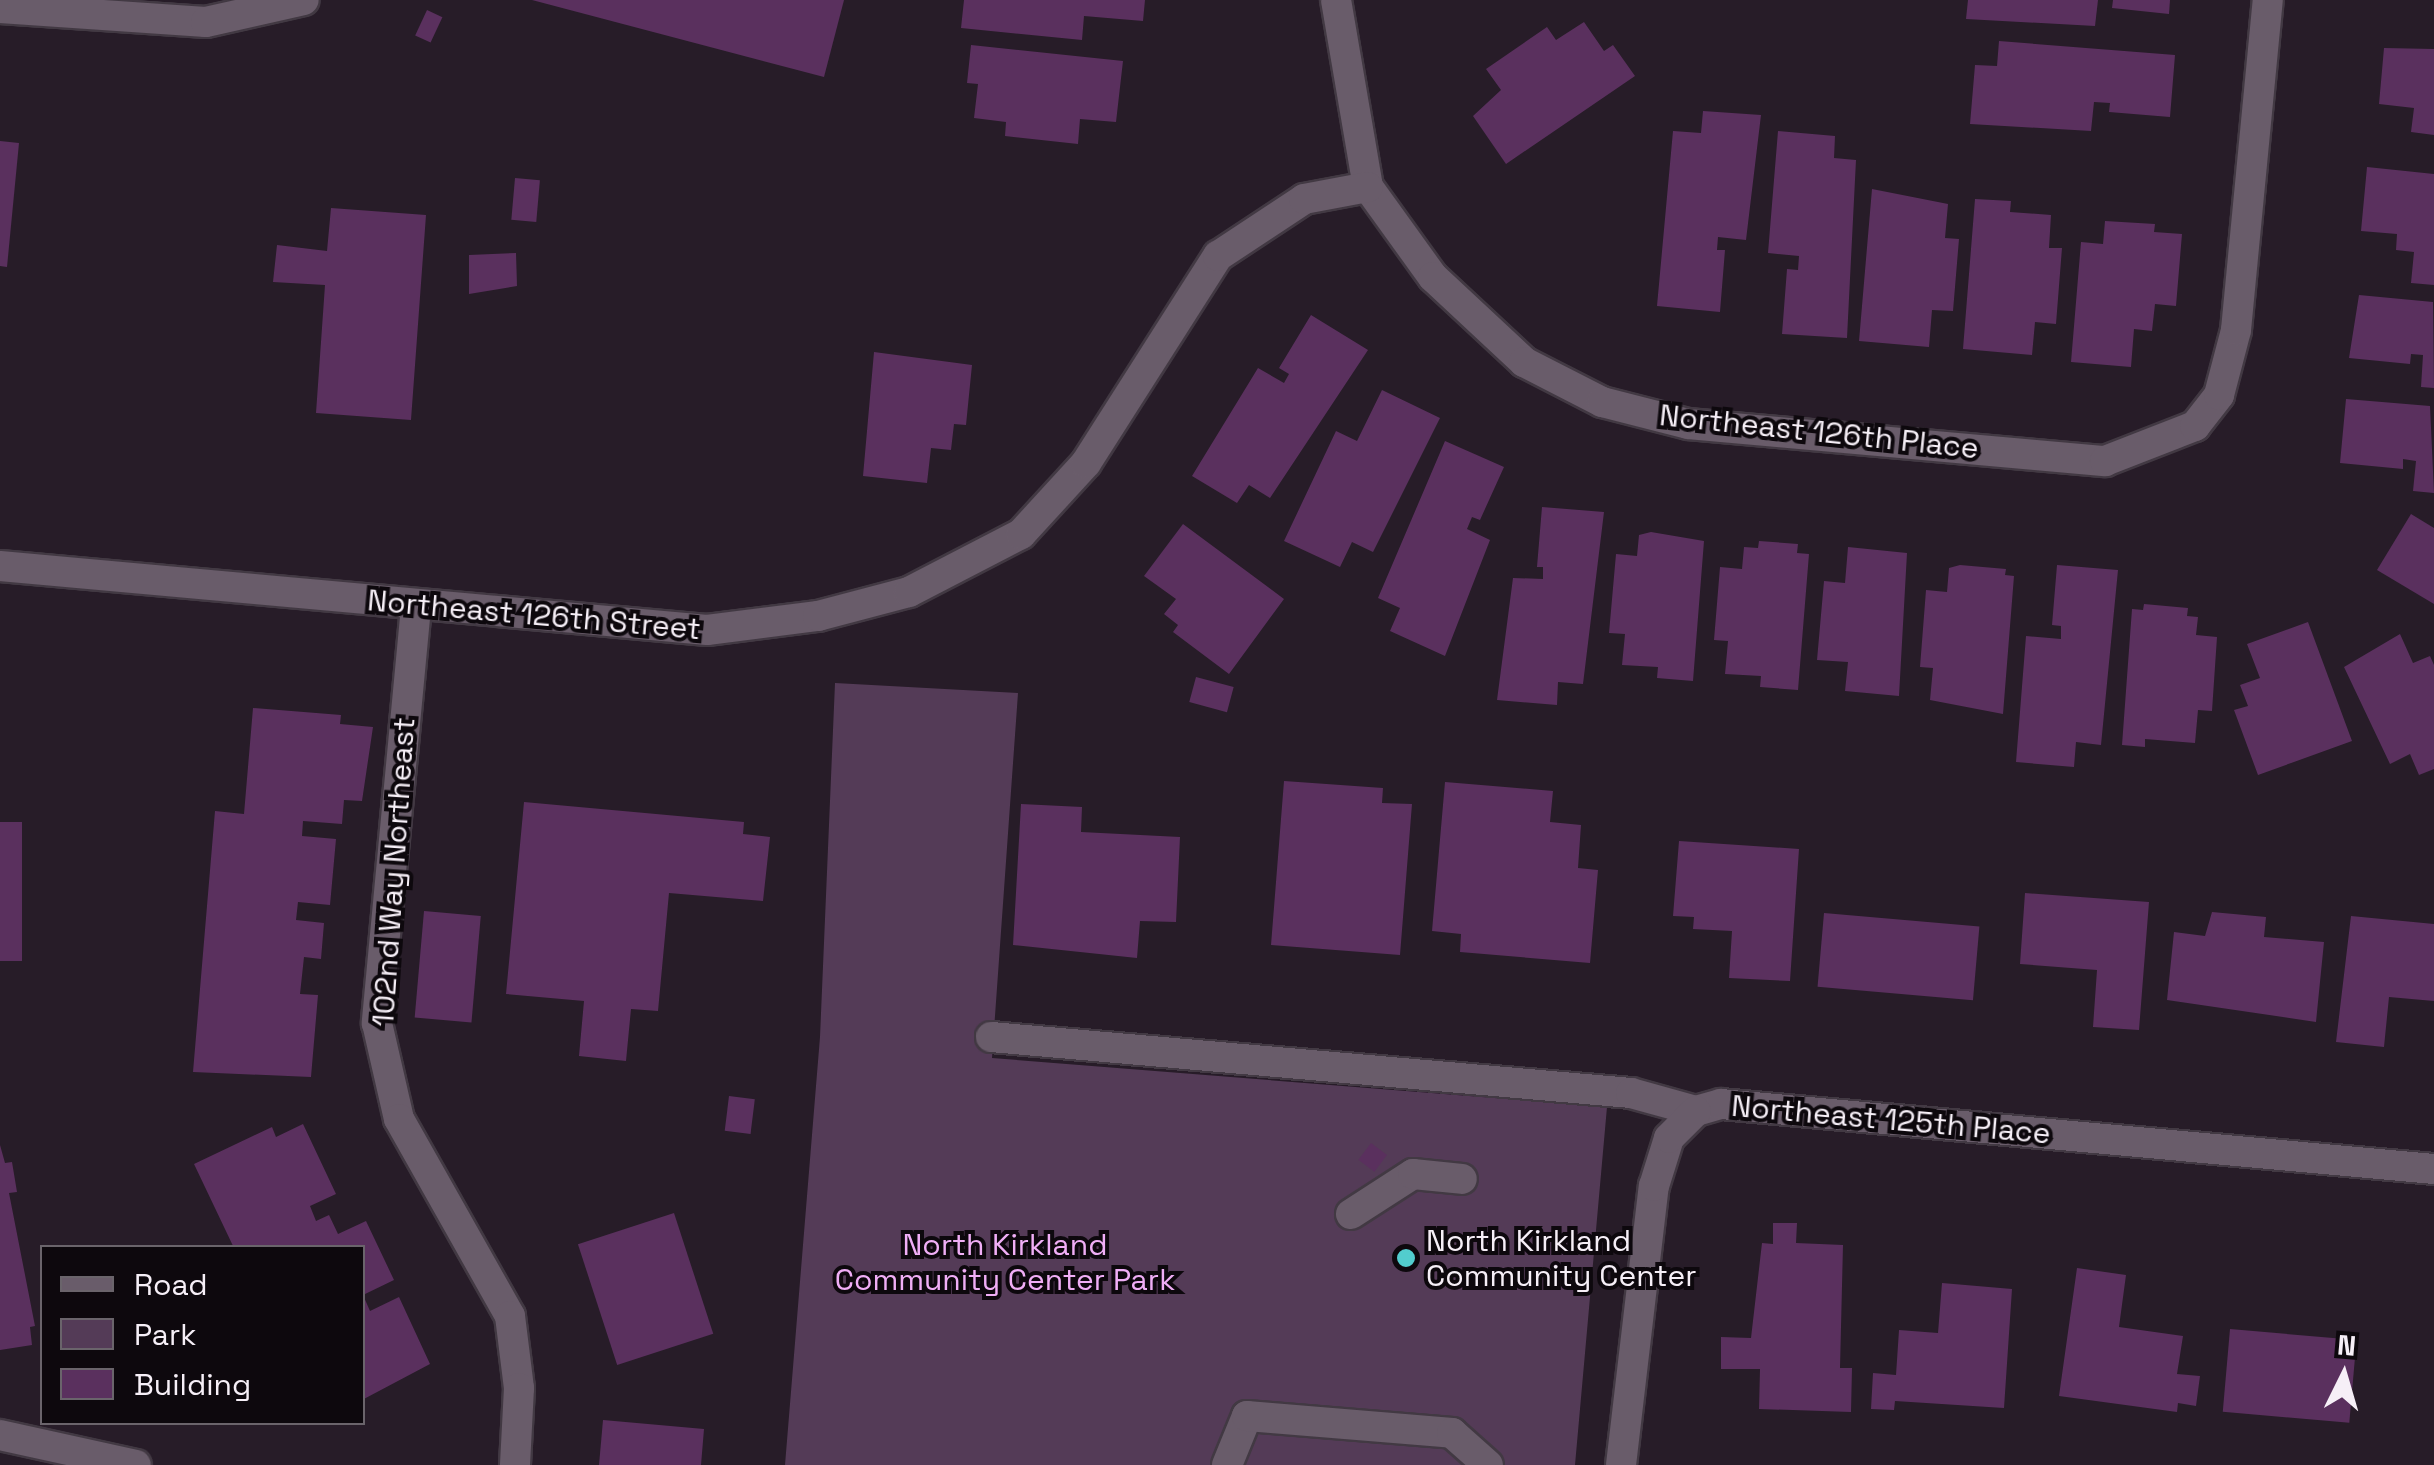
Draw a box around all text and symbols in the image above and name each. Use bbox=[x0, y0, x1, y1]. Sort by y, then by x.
street label: Northeast 126th Place bbox=[1658, 397, 1980, 467]
street label: Northeast 126th Street bbox=[366, 582, 702, 648]
street label: 102nd Way Northeast bbox=[365, 716, 423, 1028]
street label: Northeast 125th Place bbox=[1730, 1088, 2052, 1152]
place label: North Kirkland Community Center bbox=[1426, 1223, 1696, 1294]
park label: North Kirkland Community Center Park bbox=[835, 1227, 1175, 1298]
legend bbox=[40, 1245, 365, 1425]
marker: North Kirkland Community Center bbox=[1395, 1247, 1417, 1269]
text: Road bbox=[134, 1265, 208, 1304]
text: Park bbox=[134, 1315, 196, 1354]
north arrow bbox=[2294, 1325, 2394, 1425]
text: N bbox=[2336, 1326, 2358, 1364]
text: Building bbox=[134, 1365, 251, 1404]

